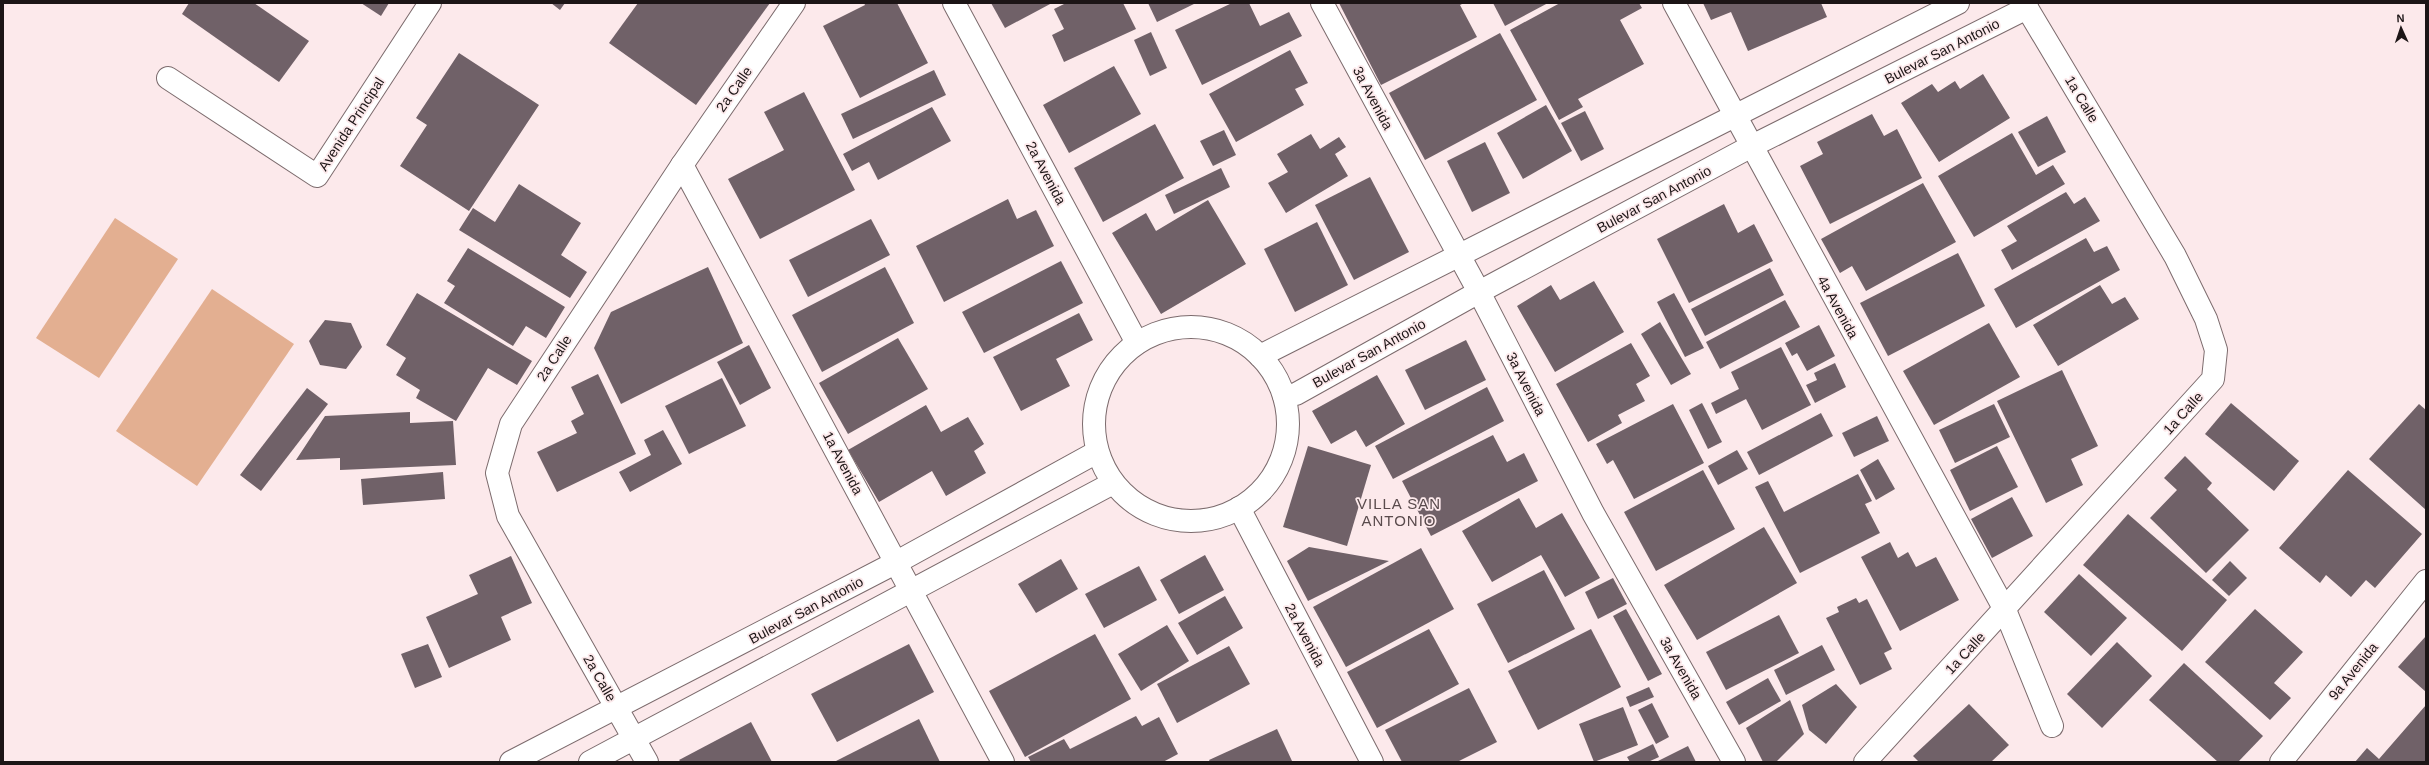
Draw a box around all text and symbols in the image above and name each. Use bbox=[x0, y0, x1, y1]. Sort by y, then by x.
north arrow bbox=[2381, 8, 2421, 48]
text: N bbox=[2396, 12, 2405, 24]
street label: Bulevar San Antonio bbox=[1882, 15, 2002, 87]
street label: 2a Calle bbox=[713, 63, 755, 115]
street label: 3a Avenida bbox=[1350, 64, 1396, 132]
street label: 1a Calle bbox=[2062, 73, 2102, 125]
street label: Avenida Principal bbox=[315, 74, 387, 174]
street label: 2a Avenida bbox=[1023, 139, 1069, 207]
street label: Bulevar San Antonio bbox=[1594, 162, 1714, 236]
street label: 4a Avenida bbox=[1814, 273, 1862, 341]
street label: Bulevar San Antonio bbox=[1310, 315, 1429, 391]
street label: 2a Calle bbox=[533, 332, 575, 384]
street label: 3a Avenida bbox=[1503, 350, 1549, 419]
street label: 1a Calle bbox=[2160, 388, 2206, 437]
street label: 1a Avenida bbox=[820, 429, 866, 497]
district label: VILLA SAN ANTONIO bbox=[1357, 495, 1441, 529]
street label: Bulevar San Antonio bbox=[746, 573, 866, 647]
street label: 2a Avenida bbox=[1282, 601, 1328, 669]
street label: 1a Calle bbox=[1942, 629, 1989, 677]
street label: 3a Avenida bbox=[1657, 634, 1705, 702]
street label: 9a Avenida bbox=[2325, 639, 2381, 703]
street label: 2a Calle bbox=[580, 652, 620, 704]

